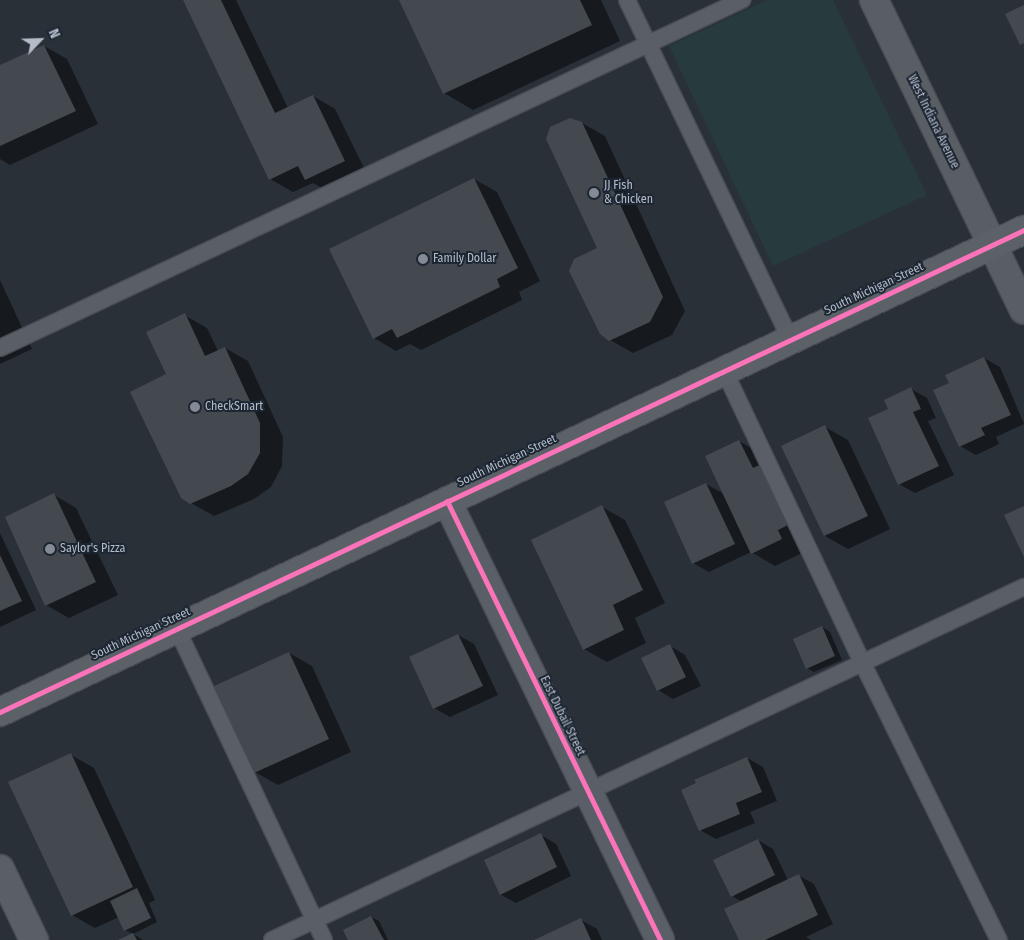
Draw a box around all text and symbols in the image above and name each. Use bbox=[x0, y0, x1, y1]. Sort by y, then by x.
north arrow bbox=[15, 15, 65, 65]
text: N bbox=[45, 26, 64, 41]
street label: West Indiana Avenue bbox=[904, 73, 962, 171]
place label: JJ Fish & Chicken bbox=[604, 179, 653, 207]
marker: JJ Fish & Chicken bbox=[588, 187, 600, 199]
place label: Family Dollar bbox=[433, 252, 497, 266]
marker: Family Dollar bbox=[417, 253, 429, 265]
street label: South Michigan Street bbox=[822, 260, 926, 318]
place label: CheckSmart bbox=[205, 400, 263, 414]
marker: CheckSmart bbox=[189, 401, 201, 413]
street label: South Michigan Street bbox=[455, 432, 559, 490]
place label: Saylor's Pizza bbox=[60, 542, 125, 556]
marker: Saylor's Pizza bbox=[44, 543, 56, 555]
street label: South Michigan Street bbox=[89, 605, 193, 663]
street label: East Dubail Street bbox=[536, 674, 588, 758]

